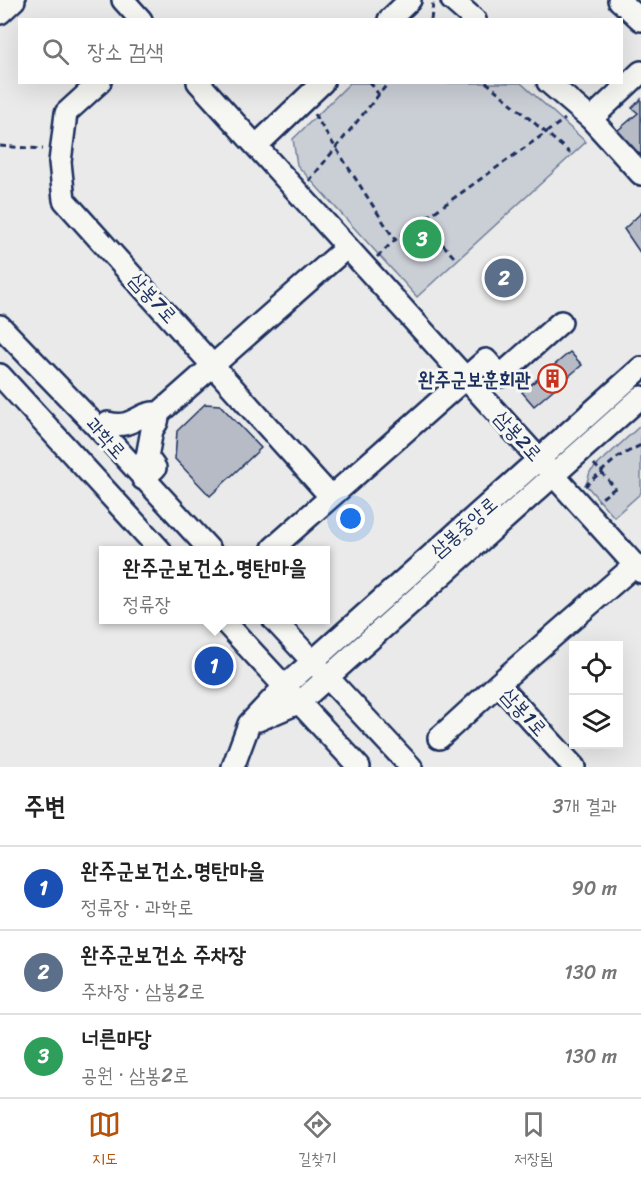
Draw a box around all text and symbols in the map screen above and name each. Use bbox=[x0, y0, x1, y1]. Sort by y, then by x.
search box bbox=[18, 18, 623, 84]
text: 장소 검색 bbox=[87, 32, 164, 71]
icon: search bbox=[39, 35, 72, 68]
pin: 3 bbox=[402, 216, 442, 262]
pin: 2 bbox=[484, 256, 524, 300]
street label: 삼봉7로 bbox=[120, 264, 186, 332]
place label: 완주군보훈회관 bbox=[418, 362, 531, 397]
building icon: 완주군보훈회관 bbox=[536, 363, 568, 395]
street label: 삼봉2로 bbox=[485, 402, 551, 470]
street label: 과학로 bbox=[77, 408, 135, 468]
street label: 삼봉중앙로 bbox=[422, 487, 506, 567]
your location bbox=[336, 504, 365, 533]
popup bbox=[99, 546, 330, 624]
text: 완주군보건소.명탄마을 bbox=[123, 548, 306, 587]
text: 정류장 bbox=[123, 587, 171, 622]
map controls bbox=[569, 641, 623, 749]
button: locate bbox=[569, 641, 623, 695]
pin: 1 bbox=[194, 644, 234, 688]
street label: 삼봉1로 bbox=[492, 679, 556, 745]
button: layers bbox=[569, 695, 623, 749]
text: 주변 bbox=[24, 783, 66, 829]
text: 3개 결과 bbox=[553, 789, 617, 824]
text: 완주군보건소.명탄마을 bbox=[81, 851, 265, 890]
text: 1 bbox=[39, 871, 48, 906]
text: 90 m bbox=[572, 871, 617, 906]
text: 정류장 · 과학로 bbox=[81, 890, 193, 925]
text: 완주군보건소 주차장 bbox=[81, 935, 246, 974]
text: 2 bbox=[38, 955, 49, 990]
text: 130 m bbox=[564, 955, 617, 990]
text: 주차장 · 삼봉2로 bbox=[81, 974, 205, 1009]
text: 너른마당 bbox=[81, 1019, 152, 1058]
text: 3 bbox=[38, 1039, 49, 1074]
text: 130 m bbox=[564, 1039, 617, 1074]
text: 공원 · 삼봉2로 bbox=[81, 1058, 189, 1093]
tab: 지도 bbox=[88, 1108, 121, 1173]
tab: 길찾기 bbox=[298, 1108, 337, 1173]
tab: 저장됨 bbox=[514, 1108, 553, 1173]

